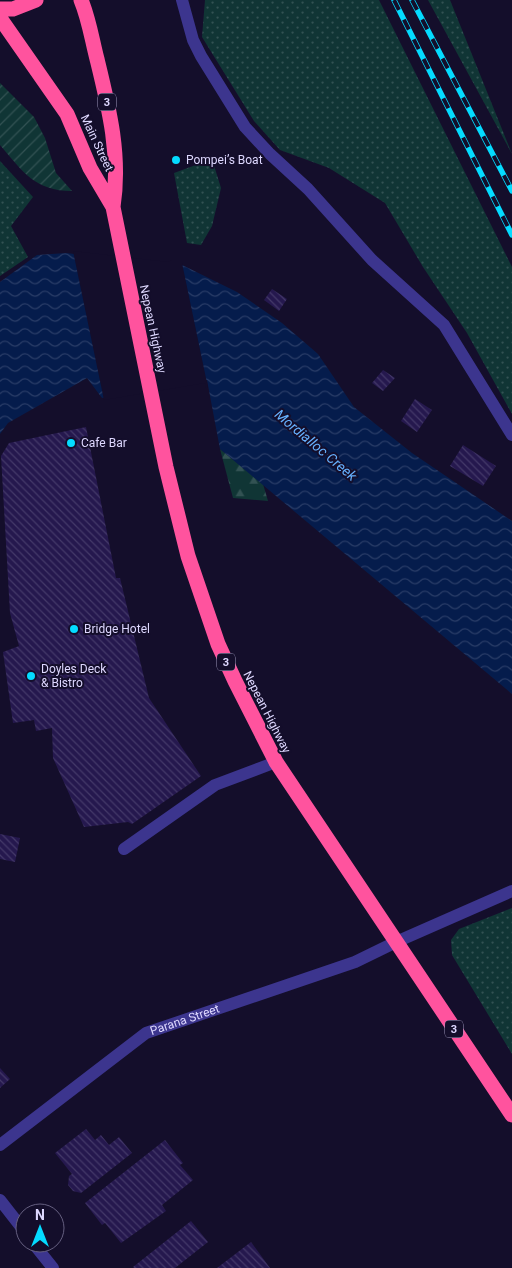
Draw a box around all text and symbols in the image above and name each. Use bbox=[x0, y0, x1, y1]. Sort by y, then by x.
road number: 3 bbox=[98, 94, 116, 110]
street label: Main Street bbox=[78, 112, 116, 174]
place label: Pompei’s Boat bbox=[186, 153, 263, 167]
marker: Pompei’s Boat bbox=[170, 154, 182, 166]
street label: Nepean Highway bbox=[137, 283, 169, 375]
water label: Mordialloc Creek bbox=[272, 406, 361, 485]
place label: Cafe Bar bbox=[81, 436, 127, 450]
marker: Cafe Bar bbox=[65, 437, 77, 449]
place label: Bridge Hotel bbox=[84, 622, 150, 636]
marker: Bridge Hotel bbox=[68, 623, 80, 635]
road number: 3 bbox=[217, 654, 235, 670]
place label: Doyles Deck & Bistro bbox=[41, 662, 107, 690]
street label: Nepean Highway bbox=[240, 669, 294, 756]
marker: Doyles Deck & Bistro bbox=[25, 670, 37, 682]
street label: Parana Street bbox=[148, 1002, 221, 1038]
road number: 3 bbox=[445, 1021, 463, 1038]
north arrow bbox=[15, 1203, 65, 1253]
text: N bbox=[35, 1207, 45, 1223]

